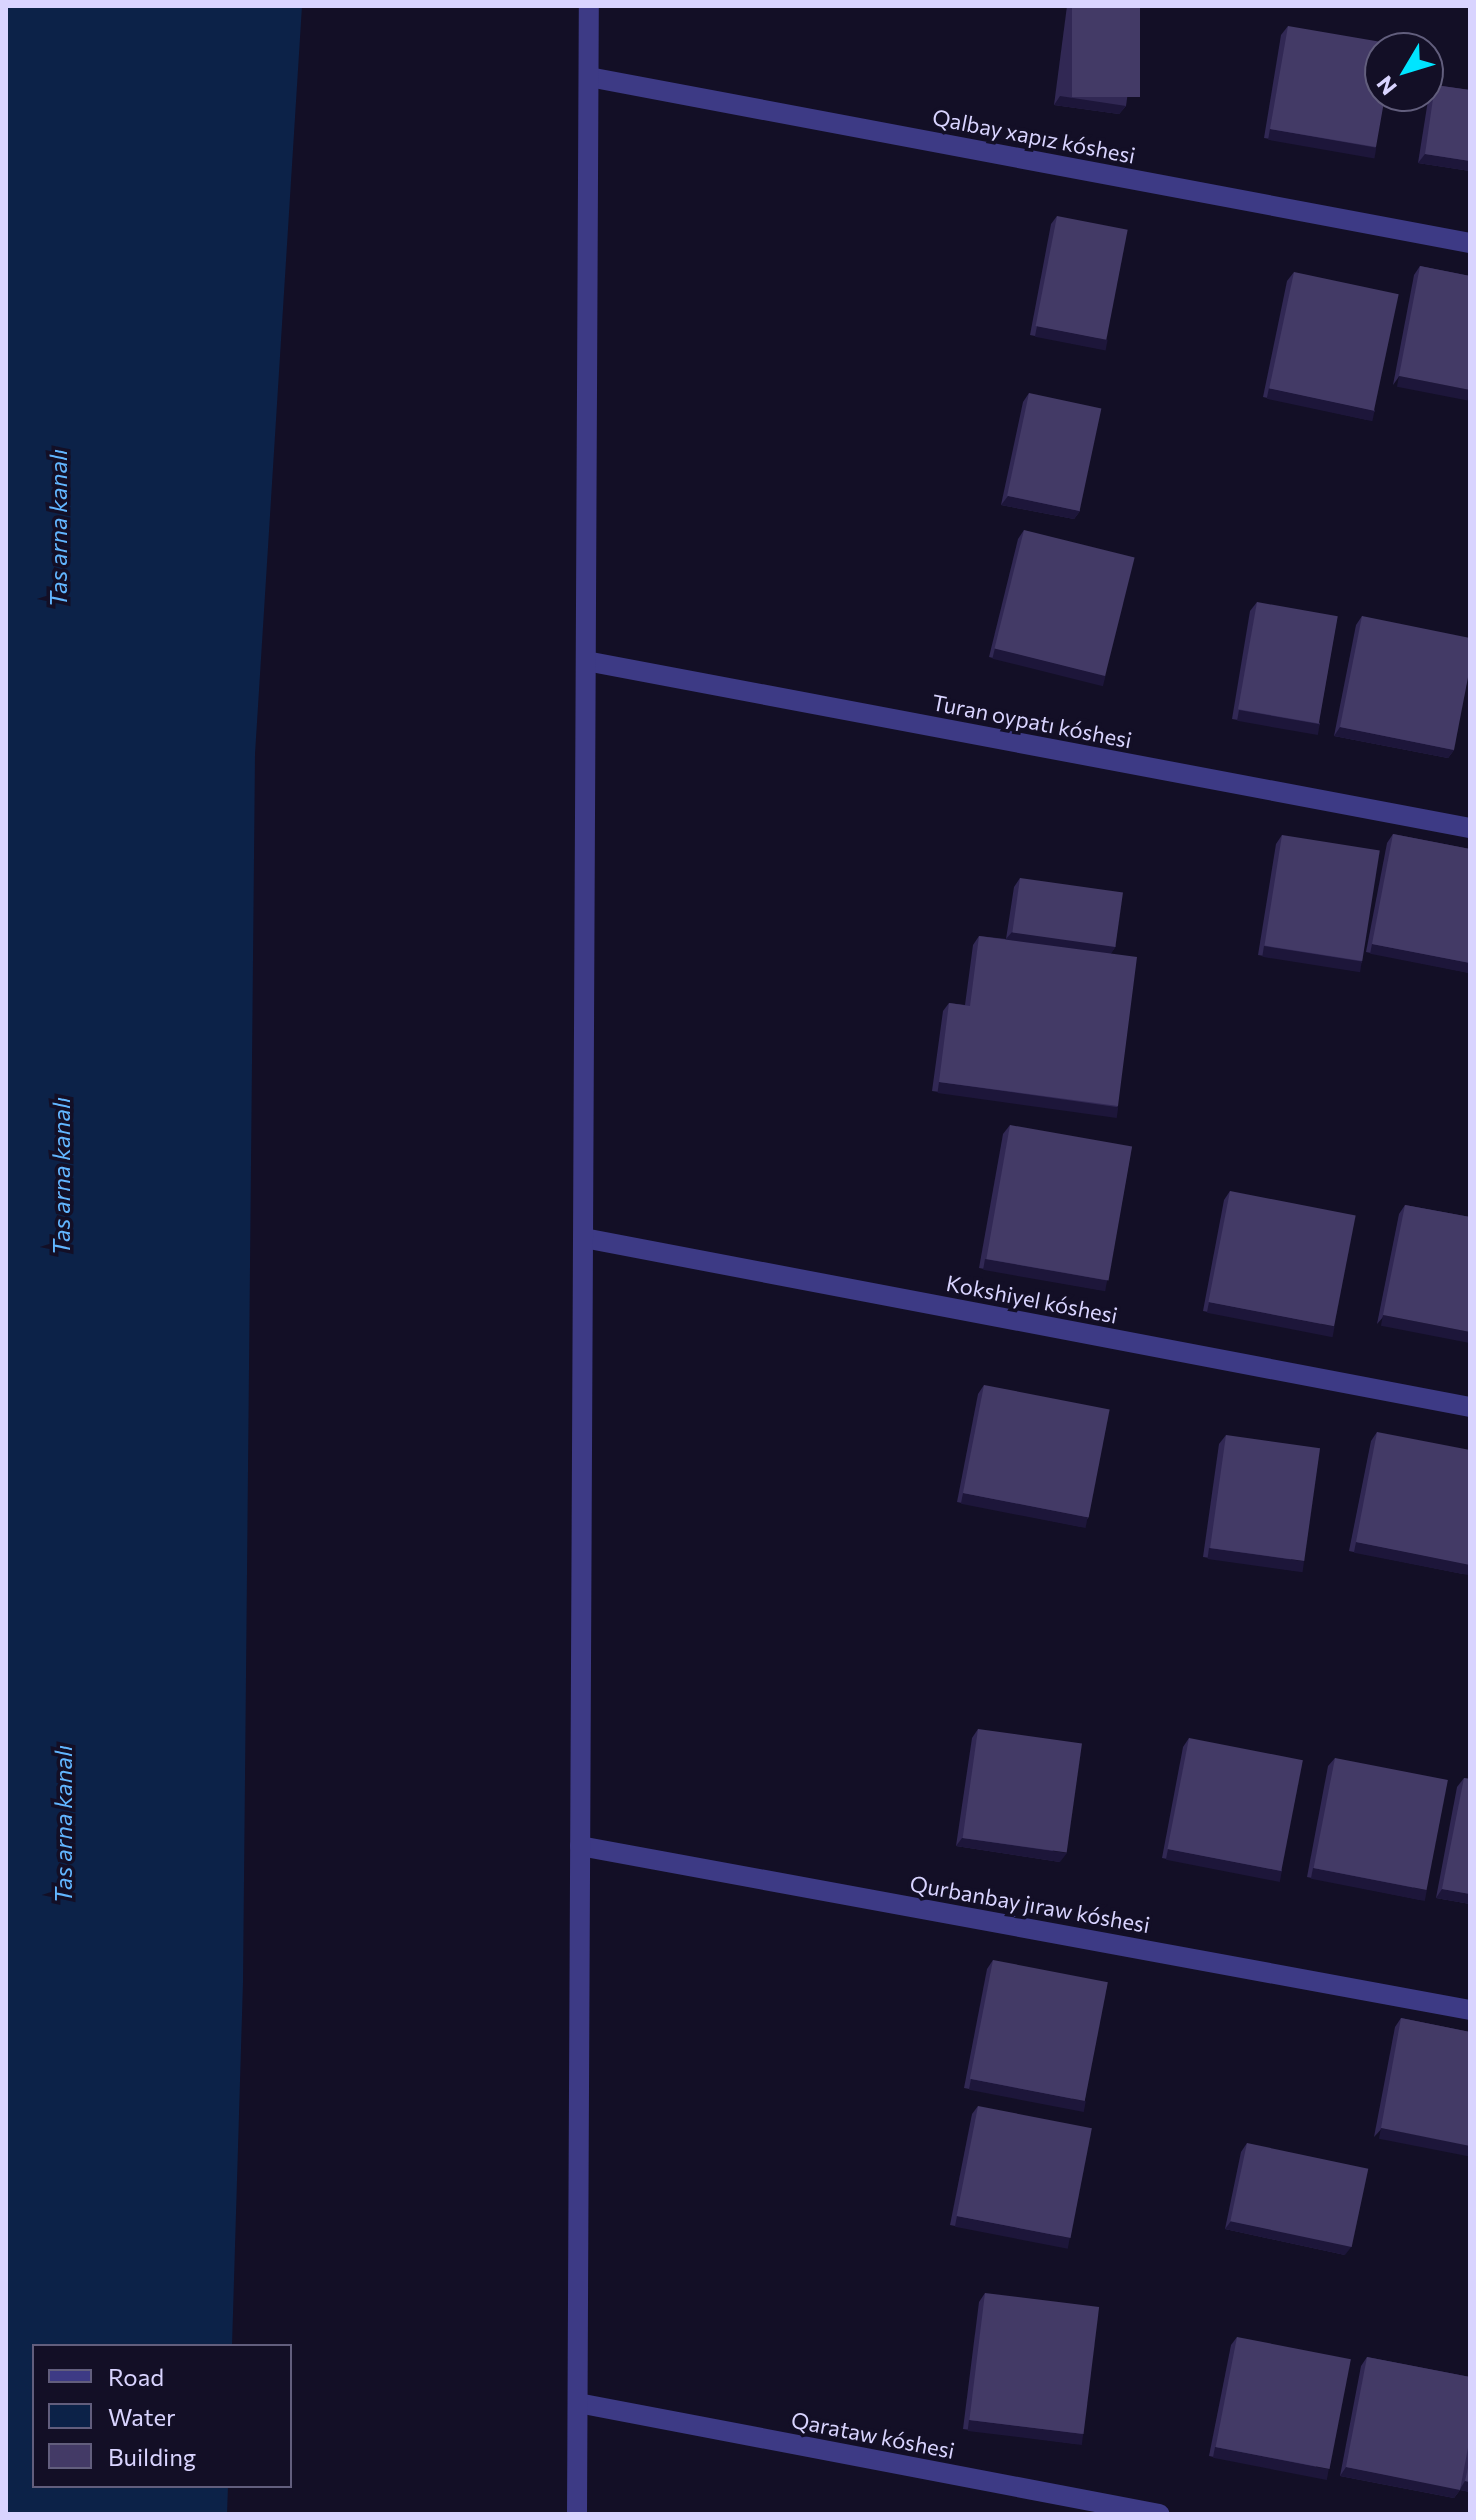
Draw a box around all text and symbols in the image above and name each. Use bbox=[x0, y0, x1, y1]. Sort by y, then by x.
north arrow bbox=[1364, 32, 1444, 112]
text: N bbox=[1371, 71, 1402, 101]
street label: Qalbay xapız kóshesi bbox=[930, 103, 1138, 169]
water label: Tas arna kanalı bbox=[44, 449, 72, 607]
street label: Turan oypatı kóshesi bbox=[930, 689, 1134, 753]
water label: Tas arna kanalı bbox=[47, 1097, 75, 1255]
street label: Kokshiyel kóshesi bbox=[944, 1269, 1120, 1329]
water label: Tas arna kanalı bbox=[49, 1745, 77, 1903]
street label: Qurbanbay jıraw kóshesi bbox=[908, 1870, 1152, 1938]
legend bbox=[32, 2344, 292, 2488]
text: Road bbox=[108, 2362, 164, 2391]
text: Water bbox=[108, 2402, 176, 2431]
street label: Qarataw kóshesi bbox=[789, 2406, 957, 2464]
text: Building bbox=[108, 2442, 196, 2471]

